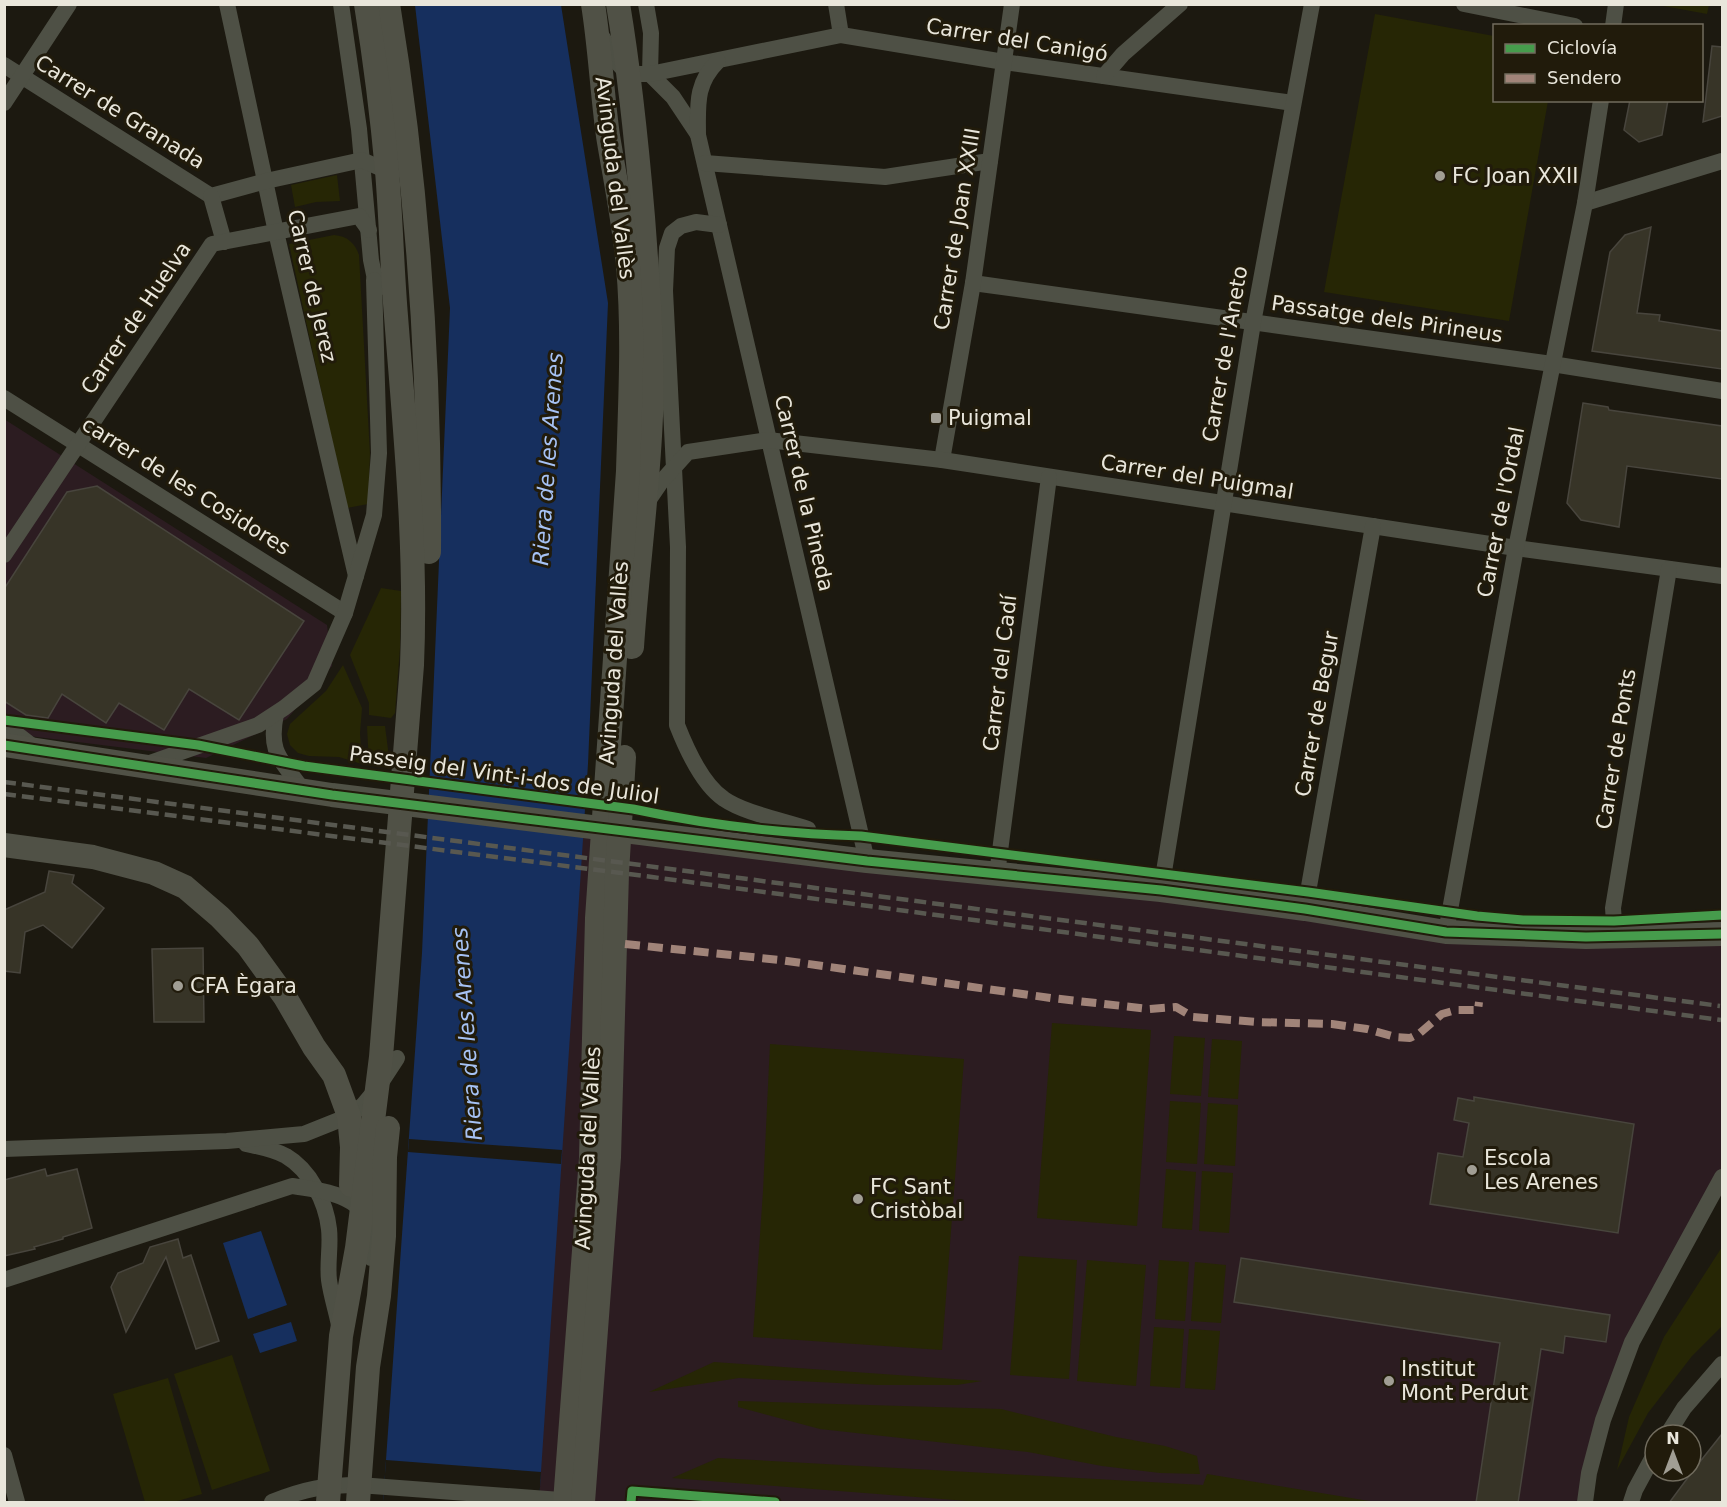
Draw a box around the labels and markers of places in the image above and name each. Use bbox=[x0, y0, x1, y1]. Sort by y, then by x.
place label: FC Joan XXII bbox=[1452, 164, 1578, 188]
marker: FC Joan XXII bbox=[1433, 169, 1447, 183]
place label: Puigmal bbox=[948, 406, 1032, 430]
marker: Puigmal bbox=[929, 411, 943, 425]
place label: CFA Ègara bbox=[190, 973, 297, 998]
marker: CFA Ègara bbox=[171, 979, 185, 993]
place label: Escola Les Arenes bbox=[1484, 1146, 1599, 1194]
marker: Escola Les Arenes bbox=[1465, 1163, 1479, 1177]
place label: FC Sant Cristòbal bbox=[870, 1175, 963, 1223]
marker: FC Sant Cristòbal bbox=[851, 1192, 865, 1206]
place label: Institut Mont Perdut bbox=[1401, 1357, 1528, 1405]
marker: Institut Mont Perdut bbox=[1382, 1374, 1396, 1388]

